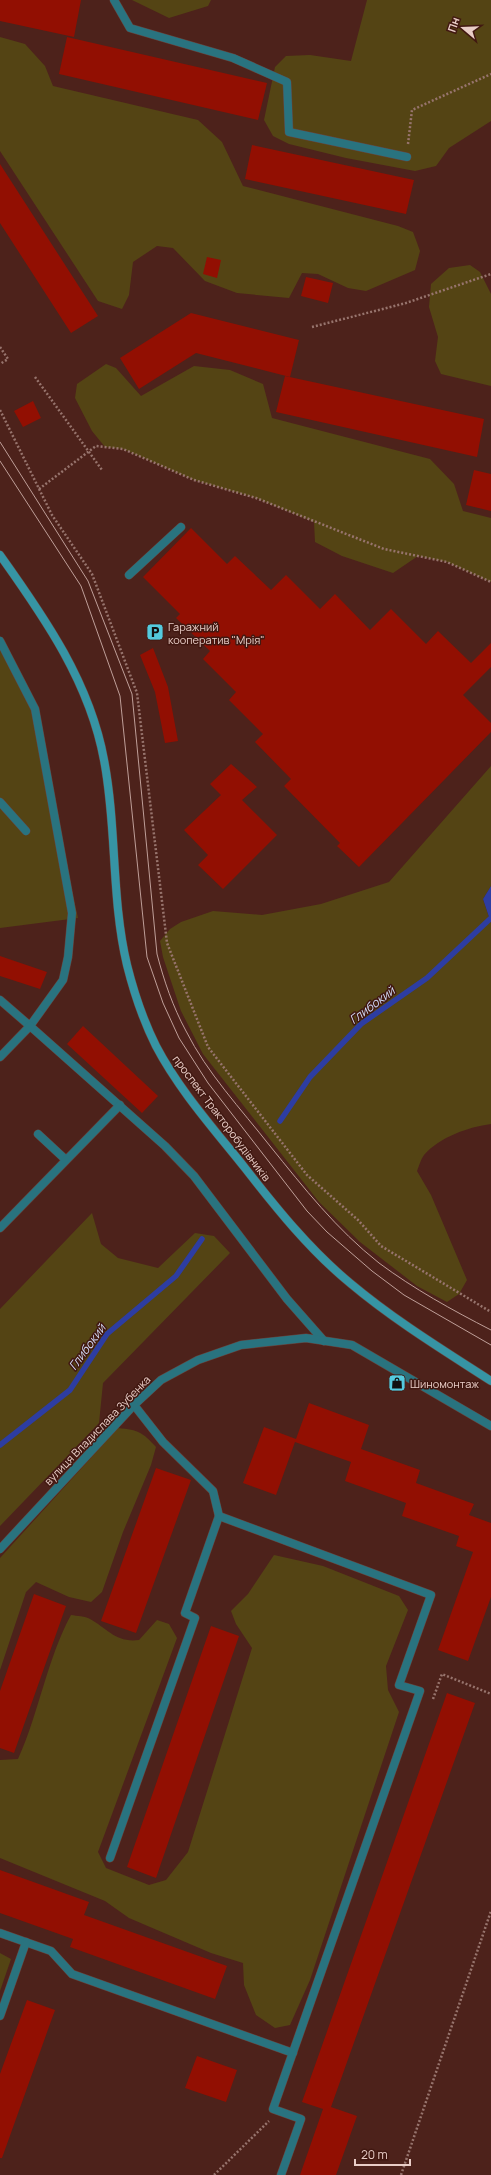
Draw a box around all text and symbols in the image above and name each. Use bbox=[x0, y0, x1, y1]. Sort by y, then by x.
north arrow bbox=[443, 8, 483, 48]
text: Пн bbox=[444, 15, 463, 34]
place label: Гаражний кооператив "Мрія" bbox=[168, 619, 265, 647]
parking icon: Гаражний кооператив "Мрія" bbox=[145, 622, 165, 642]
water label: Глибокий bbox=[346, 982, 399, 1028]
street label: проспект Тракторобудівників bbox=[170, 1052, 274, 1184]
water label: Глибокий bbox=[65, 1320, 110, 1373]
street label: вулиця Владислава Зубенка bbox=[41, 1372, 153, 1488]
shop icon: Шиномонтаж bbox=[387, 1373, 407, 1393]
place label: Шиномонтаж bbox=[410, 1376, 479, 1391]
scale bar bbox=[355, 2141, 410, 2167]
text: 20 m bbox=[361, 2146, 388, 2163]

